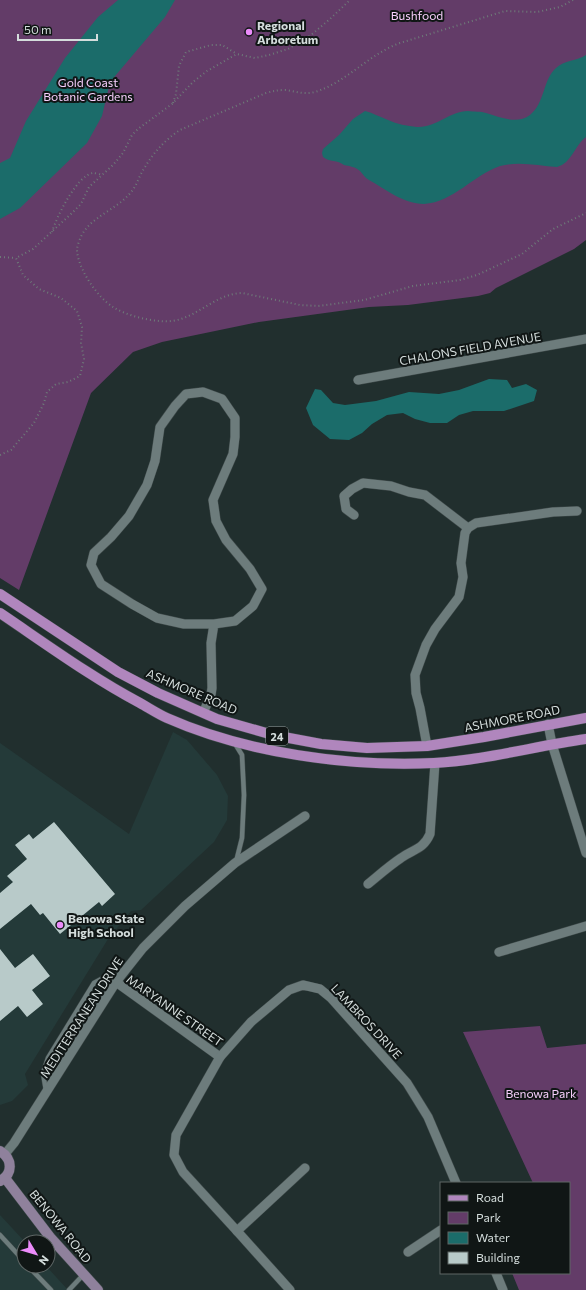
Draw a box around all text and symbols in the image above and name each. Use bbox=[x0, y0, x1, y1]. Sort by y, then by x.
park label: Bushfood bbox=[391, 8, 443, 22]
scale bar bbox=[18, 16, 97, 42]
place label: Regional Arboretum bbox=[257, 18, 318, 46]
text: 50 m bbox=[24, 22, 52, 36]
marker: Regional Arboretum bbox=[244, 27, 254, 37]
park label: Gold Coast Botanic Gardens bbox=[43, 75, 133, 103]
street label: CHALONS FIELD AVENUE bbox=[398, 329, 542, 367]
street label: ASHMORE ROAD bbox=[144, 666, 240, 717]
street label: ASHMORE ROAD bbox=[463, 702, 561, 734]
road number: 24 bbox=[266, 727, 288, 745]
place label: Benowa State High School bbox=[68, 911, 144, 939]
marker: Benowa State High School bbox=[55, 920, 65, 930]
street label: MEDITERRANEAN DRIVE bbox=[37, 954, 125, 1080]
street label: MARYANNE STREET bbox=[124, 971, 226, 1049]
street label: LAMBROS DRIVE bbox=[329, 981, 405, 1061]
park label: Benowa Park bbox=[505, 1086, 577, 1100]
legend bbox=[440, 1182, 570, 1274]
street label: BENOWA ROAD bbox=[27, 1187, 95, 1265]
text: Road bbox=[476, 1190, 504, 1204]
text: Park bbox=[476, 1210, 502, 1224]
text: Water bbox=[476, 1230, 510, 1244]
north arrow bbox=[16, 1234, 56, 1274]
text: Building bbox=[476, 1250, 520, 1264]

